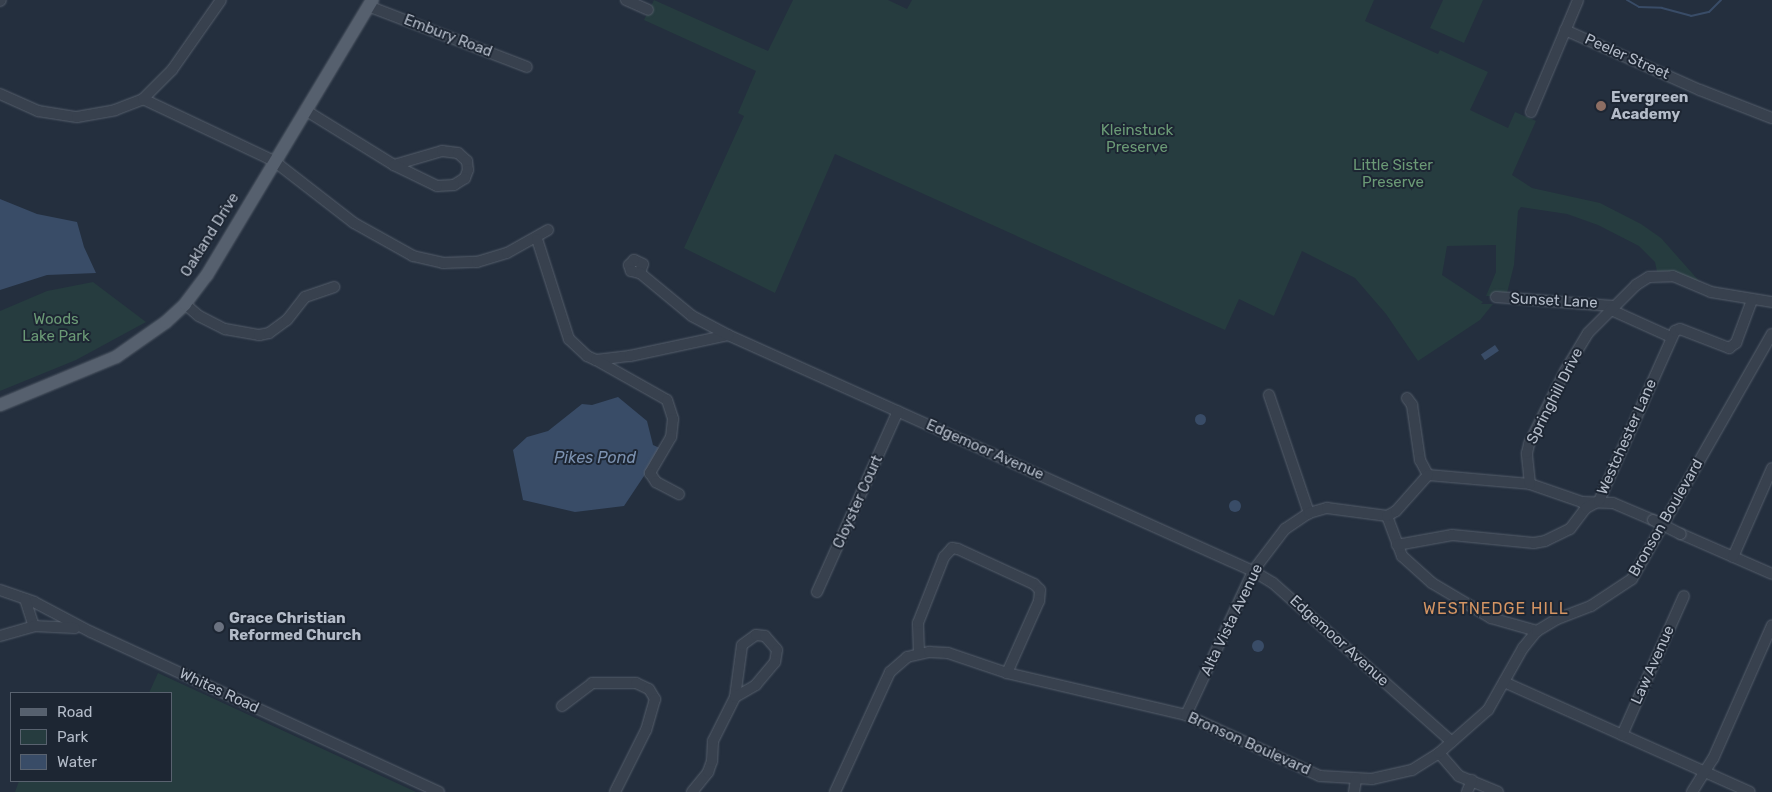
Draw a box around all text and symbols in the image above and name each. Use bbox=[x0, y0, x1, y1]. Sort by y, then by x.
street label: Embury Road bbox=[401, 11, 495, 61]
street label: Peeler Street bbox=[1582, 30, 1672, 84]
place label: Evergreen Academy bbox=[1611, 88, 1688, 123]
marker: Evergreen Academy bbox=[1595, 100, 1607, 112]
park label: Kleinstuck Preserve bbox=[1101, 121, 1173, 156]
park label: Little Sister Preserve bbox=[1353, 156, 1433, 191]
street label: Oakland Drive bbox=[177, 190, 243, 280]
street label: Sunset Lane bbox=[1510, 290, 1598, 312]
park label: Woods Lake Park bbox=[22, 310, 90, 345]
street label: Springhill Drive bbox=[1523, 345, 1587, 447]
street label: Westchester Lane bbox=[1593, 376, 1661, 498]
street label: Edgemoor Avenue bbox=[923, 416, 1047, 484]
water label: Pikes Pond bbox=[554, 448, 636, 468]
street label: Cloyster Court bbox=[829, 452, 887, 552]
street label: Bronson Boulevard bbox=[1625, 456, 1707, 580]
street label: Alta Vista Avenue bbox=[1197, 561, 1267, 679]
street label: Edgemoor Avenue bbox=[1286, 592, 1392, 690]
district label: WESTNEDGE HILL bbox=[1421, 599, 1571, 619]
place label: Grace Christian Reformed Church bbox=[229, 609, 361, 644]
marker: Grace Christian Reformed Church bbox=[213, 621, 225, 633]
street label: Law Avenue bbox=[1628, 623, 1678, 707]
street label: Whites Road bbox=[176, 665, 262, 717]
legend bbox=[10, 692, 172, 782]
text: Road bbox=[57, 703, 93, 721]
street label: Bronson Boulevard bbox=[1185, 709, 1313, 779]
text: Park bbox=[57, 728, 88, 746]
text: Water bbox=[57, 753, 97, 771]

